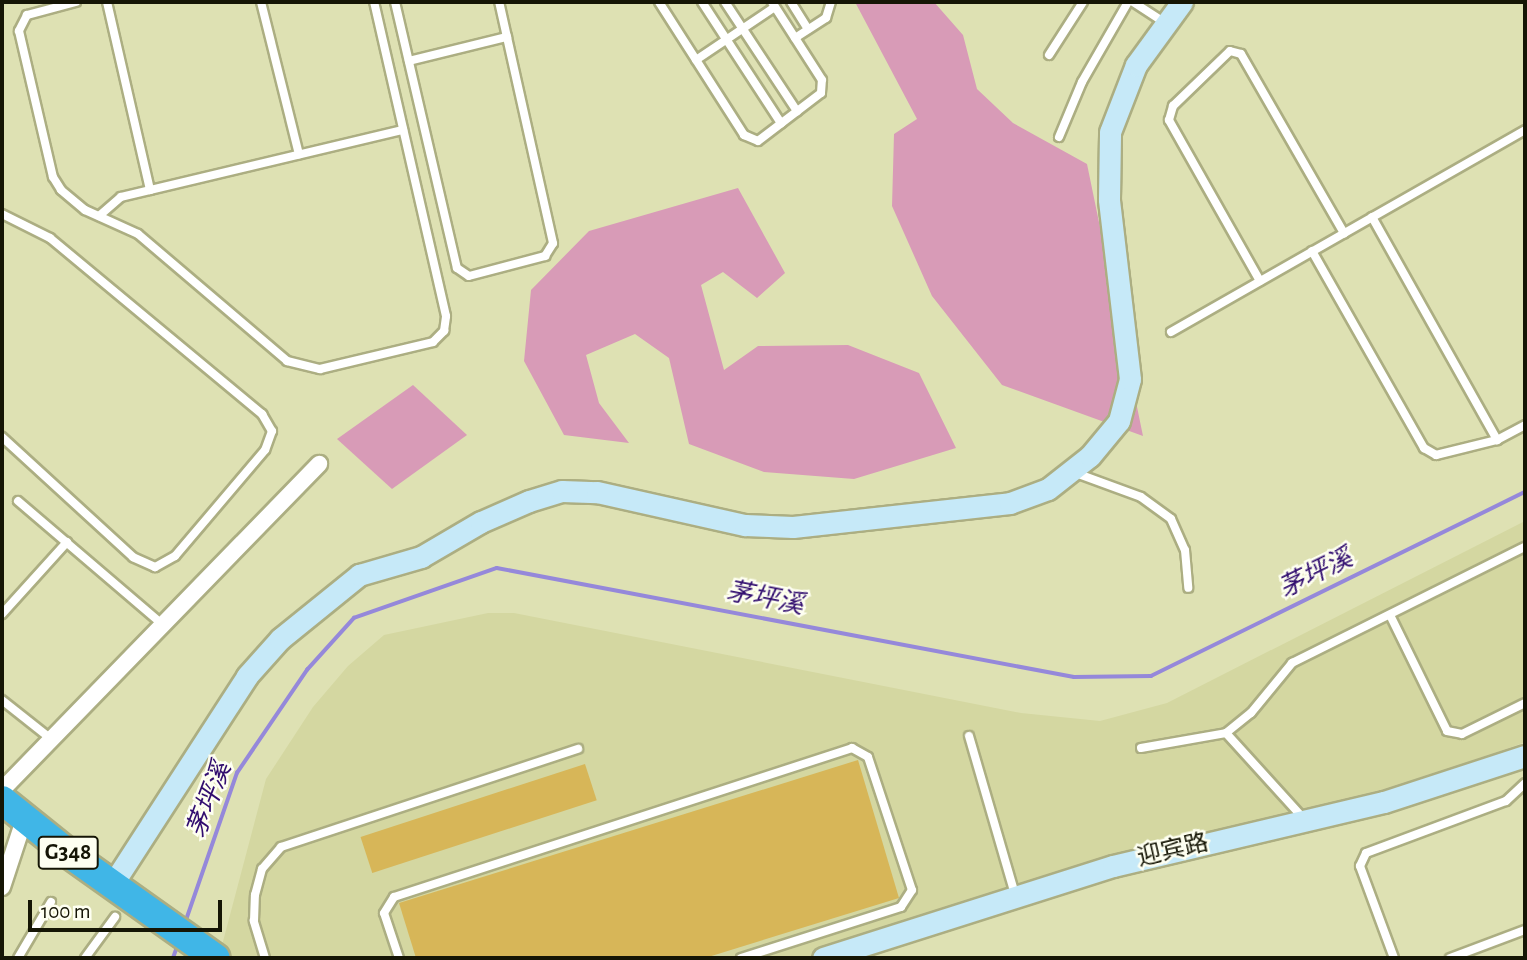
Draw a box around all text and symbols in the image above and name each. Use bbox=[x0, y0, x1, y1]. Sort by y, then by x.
water label: 茅坪溪 bbox=[1274, 543, 1358, 605]
water label: 茅坪溪 bbox=[724, 576, 806, 622]
water label: 茅坪溪 bbox=[181, 758, 239, 842]
street label: 迎宾路 bbox=[1135, 829, 1211, 873]
road number: G348 bbox=[36, 834, 100, 873]
scale bar bbox=[32, 886, 226, 930]
text: 100 m bbox=[41, 901, 91, 922]

